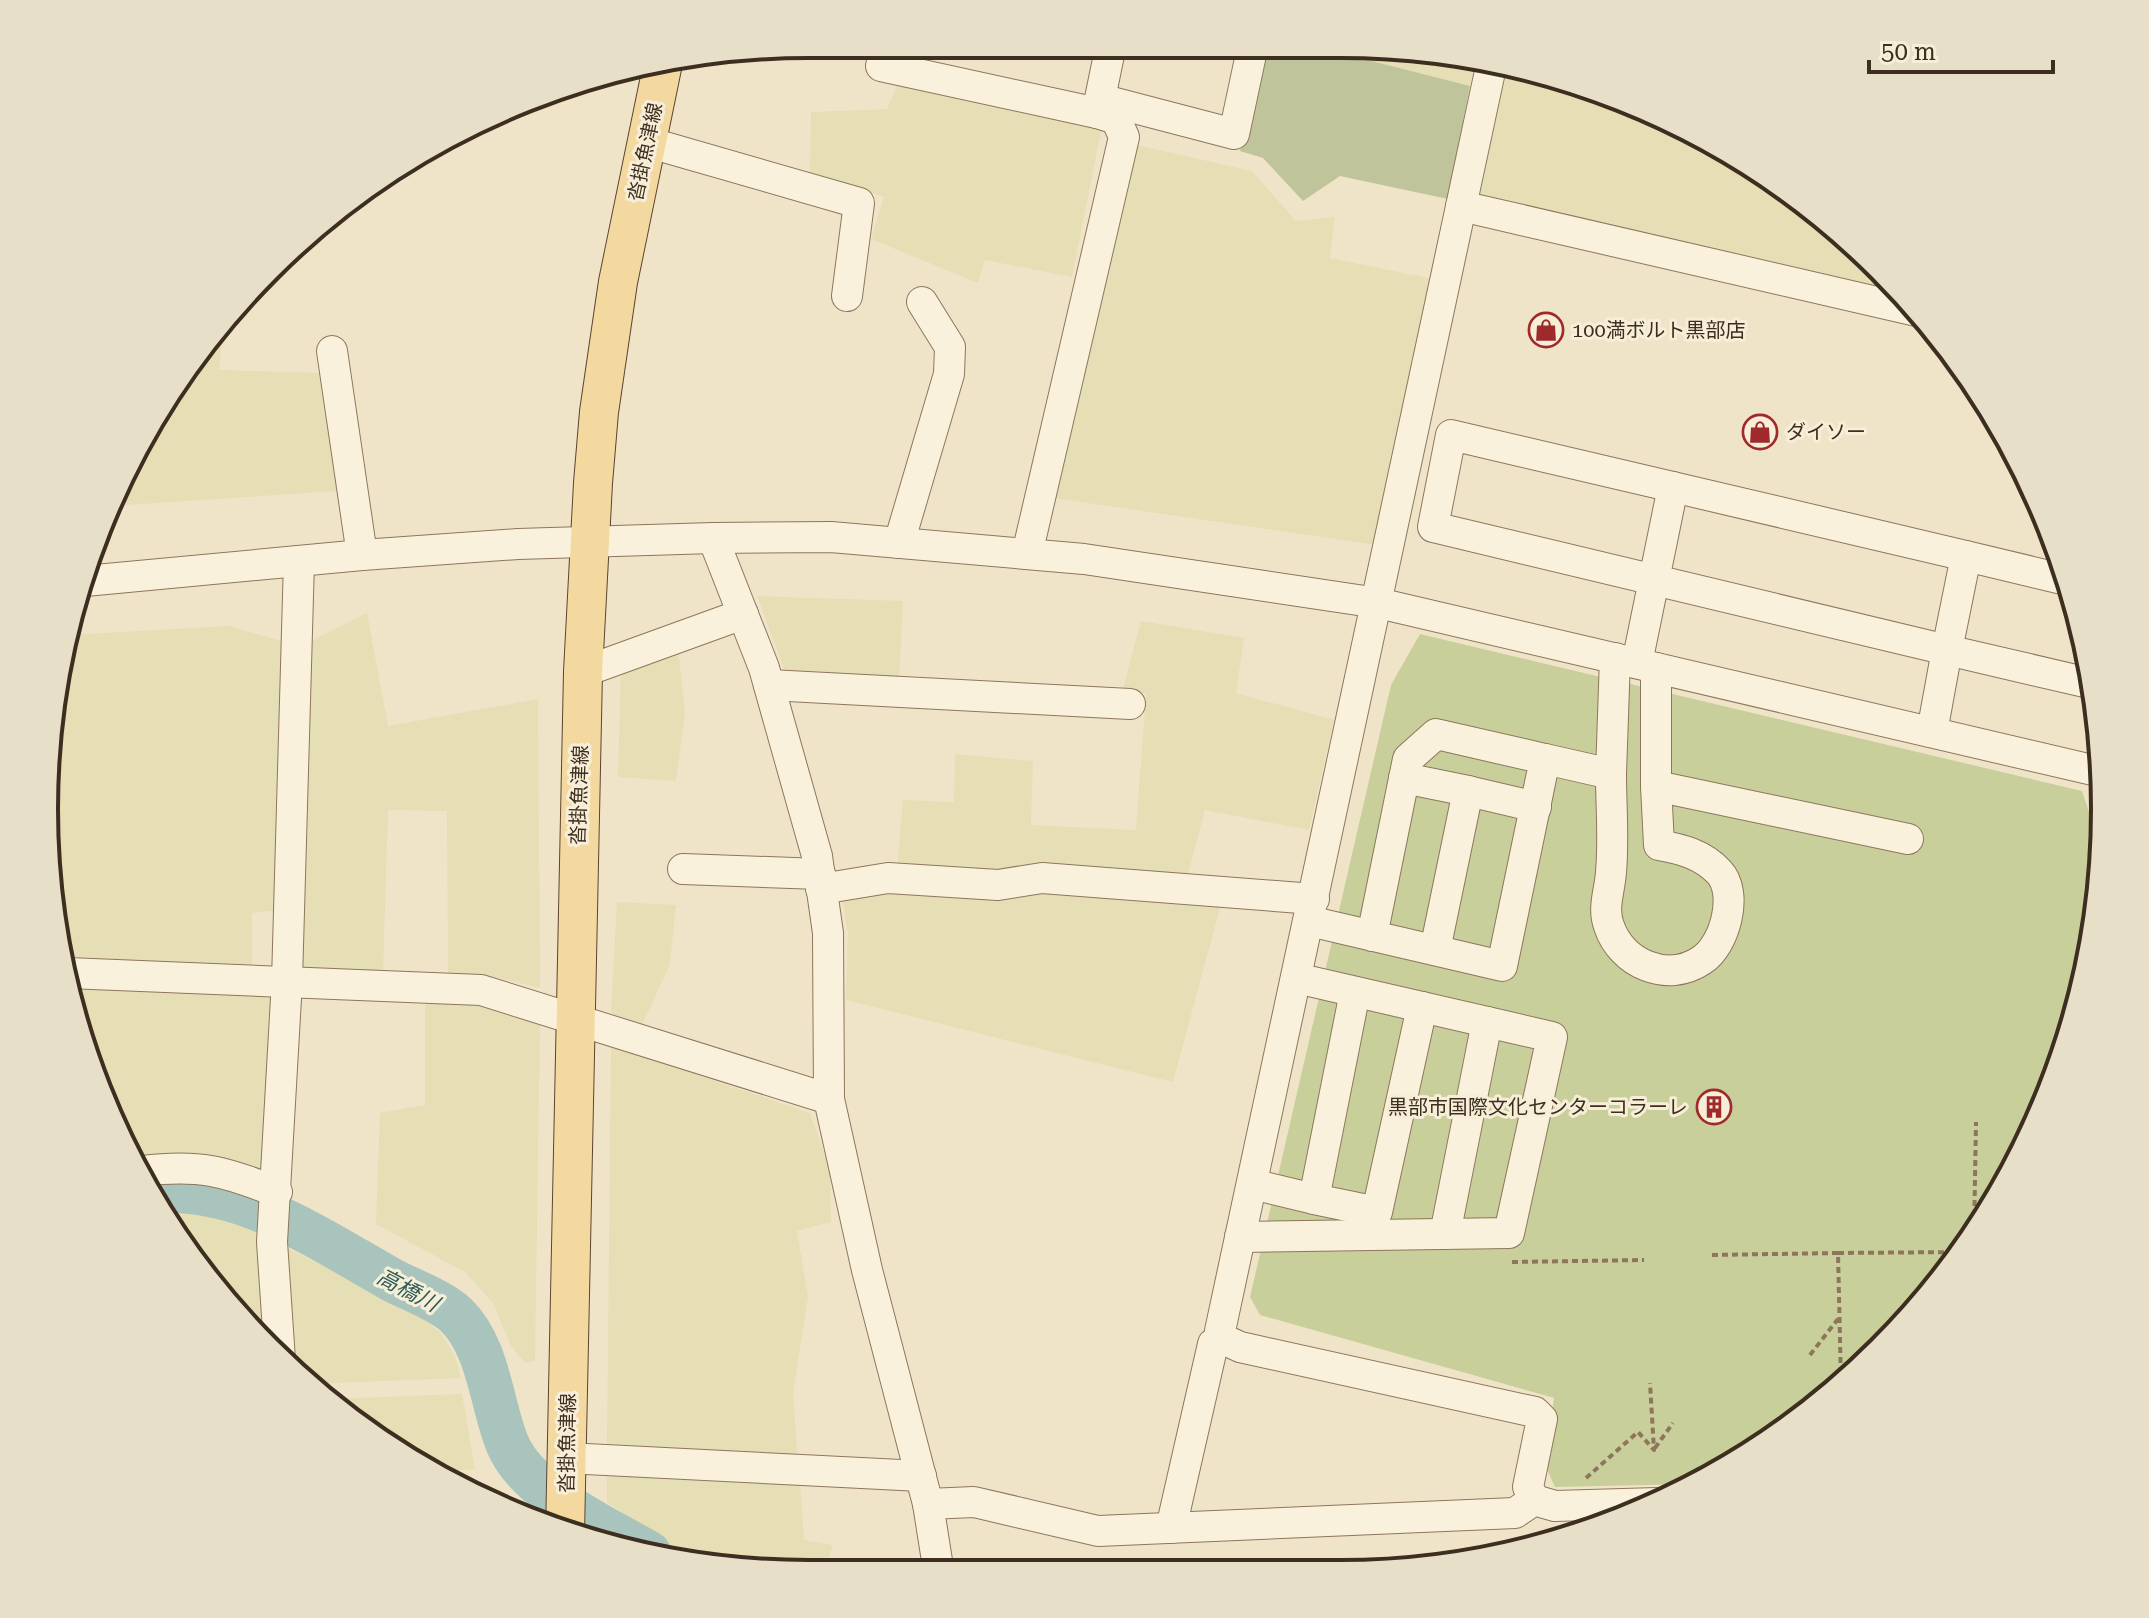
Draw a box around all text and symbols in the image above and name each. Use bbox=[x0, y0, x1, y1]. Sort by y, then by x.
scale bar bbox=[1869, 24, 2053, 74]
text: 50 m bbox=[1881, 38, 1936, 66]
street label: 沓掛魚津線 bbox=[623, 101, 667, 203]
shop icon: 100満ボルト黒部店 bbox=[1527, 311, 1565, 349]
place label: 100満ボルト黒部店 bbox=[1572, 318, 1746, 342]
shop icon: ダイソー bbox=[1741, 413, 1779, 451]
place label: ダイソー bbox=[1786, 420, 1866, 444]
street label: 沓掛魚津線 bbox=[565, 745, 593, 845]
building icon: 黒部市国際文化センターコラーレ bbox=[1695, 1088, 1733, 1126]
place label: 黒部市国際文化センターコラーレ bbox=[1388, 1095, 1688, 1119]
water label: 高橋川 bbox=[373, 1263, 445, 1317]
street label: 沓掛魚津線 bbox=[554, 1393, 580, 1493]

